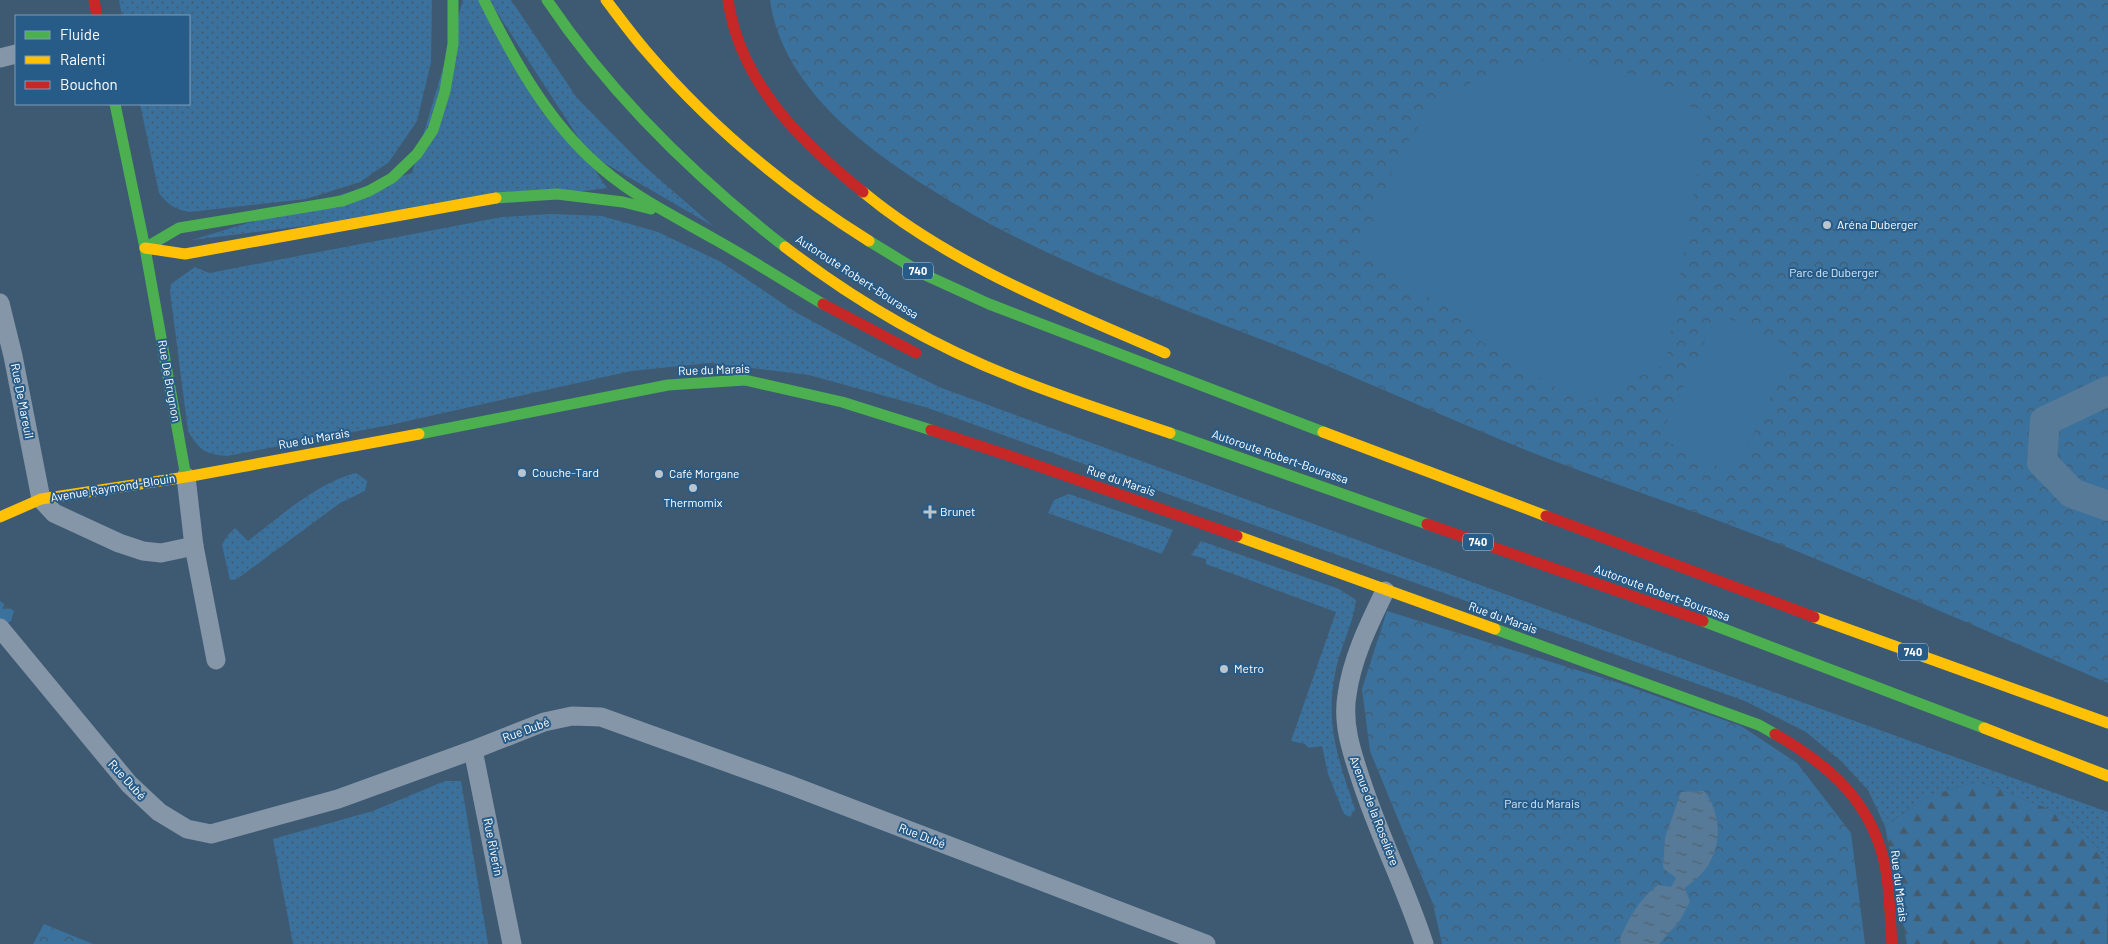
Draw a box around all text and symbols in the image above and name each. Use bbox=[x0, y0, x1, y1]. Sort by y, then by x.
legend bbox=[15, 15, 190, 105]
text: Fluide bbox=[60, 25, 100, 43]
text: Ralenti bbox=[60, 50, 106, 68]
text: Bouchon bbox=[60, 75, 118, 93]
place label: Aréna Duberger bbox=[1837, 217, 1919, 231]
marker: Aréna Duberger bbox=[1821, 219, 1833, 231]
street label: Autoroute Robert-Bourassa bbox=[794, 231, 921, 321]
road number: 740 bbox=[903, 262, 933, 280]
park label: Parc de Duberger bbox=[1789, 265, 1879, 279]
street label: Rue De Brugnon bbox=[156, 339, 184, 423]
street label: Rue du Marais bbox=[678, 361, 750, 377]
street label: Rue De Mareuil bbox=[9, 362, 37, 440]
street label: Rue du Marais bbox=[277, 425, 351, 451]
street label: Autoroute Robert-Bourassa bbox=[1210, 426, 1350, 486]
street label: Rue du Marais bbox=[1085, 462, 1158, 498]
place label: Couche-Tard bbox=[532, 465, 599, 479]
place label: Café Morgane bbox=[669, 466, 739, 480]
marker: Couche-Tard bbox=[516, 467, 528, 479]
marker: Café Morgane bbox=[653, 468, 665, 480]
street label: Avenue Raymond-Blouin bbox=[49, 470, 176, 504]
marker: Thermomix bbox=[687, 482, 699, 494]
place label: Thermomix bbox=[663, 495, 723, 509]
place label: Brunet bbox=[940, 504, 975, 518]
marker: Brunet bbox=[924, 506, 936, 518]
road number: 740 bbox=[1463, 534, 1493, 550]
street label: Autoroute Robert-Bourassa bbox=[1593, 561, 1732, 623]
street label: Rue du Marais bbox=[1467, 598, 1540, 636]
road number: 740 bbox=[1898, 644, 1928, 660]
place label: Metro bbox=[1234, 661, 1264, 675]
marker: Metro bbox=[1218, 663, 1230, 675]
street label: Rue Dubé bbox=[500, 714, 551, 744]
street label: Avenue de la Roselière bbox=[1348, 754, 1402, 867]
street label: Rue Dubé bbox=[106, 756, 149, 802]
park label: Parc du Marais bbox=[1504, 796, 1580, 810]
street label: Rue Riverin bbox=[482, 817, 506, 877]
street label: Rue Dubé bbox=[897, 820, 948, 850]
street label: Rue du Marais bbox=[1889, 849, 1911, 923]

